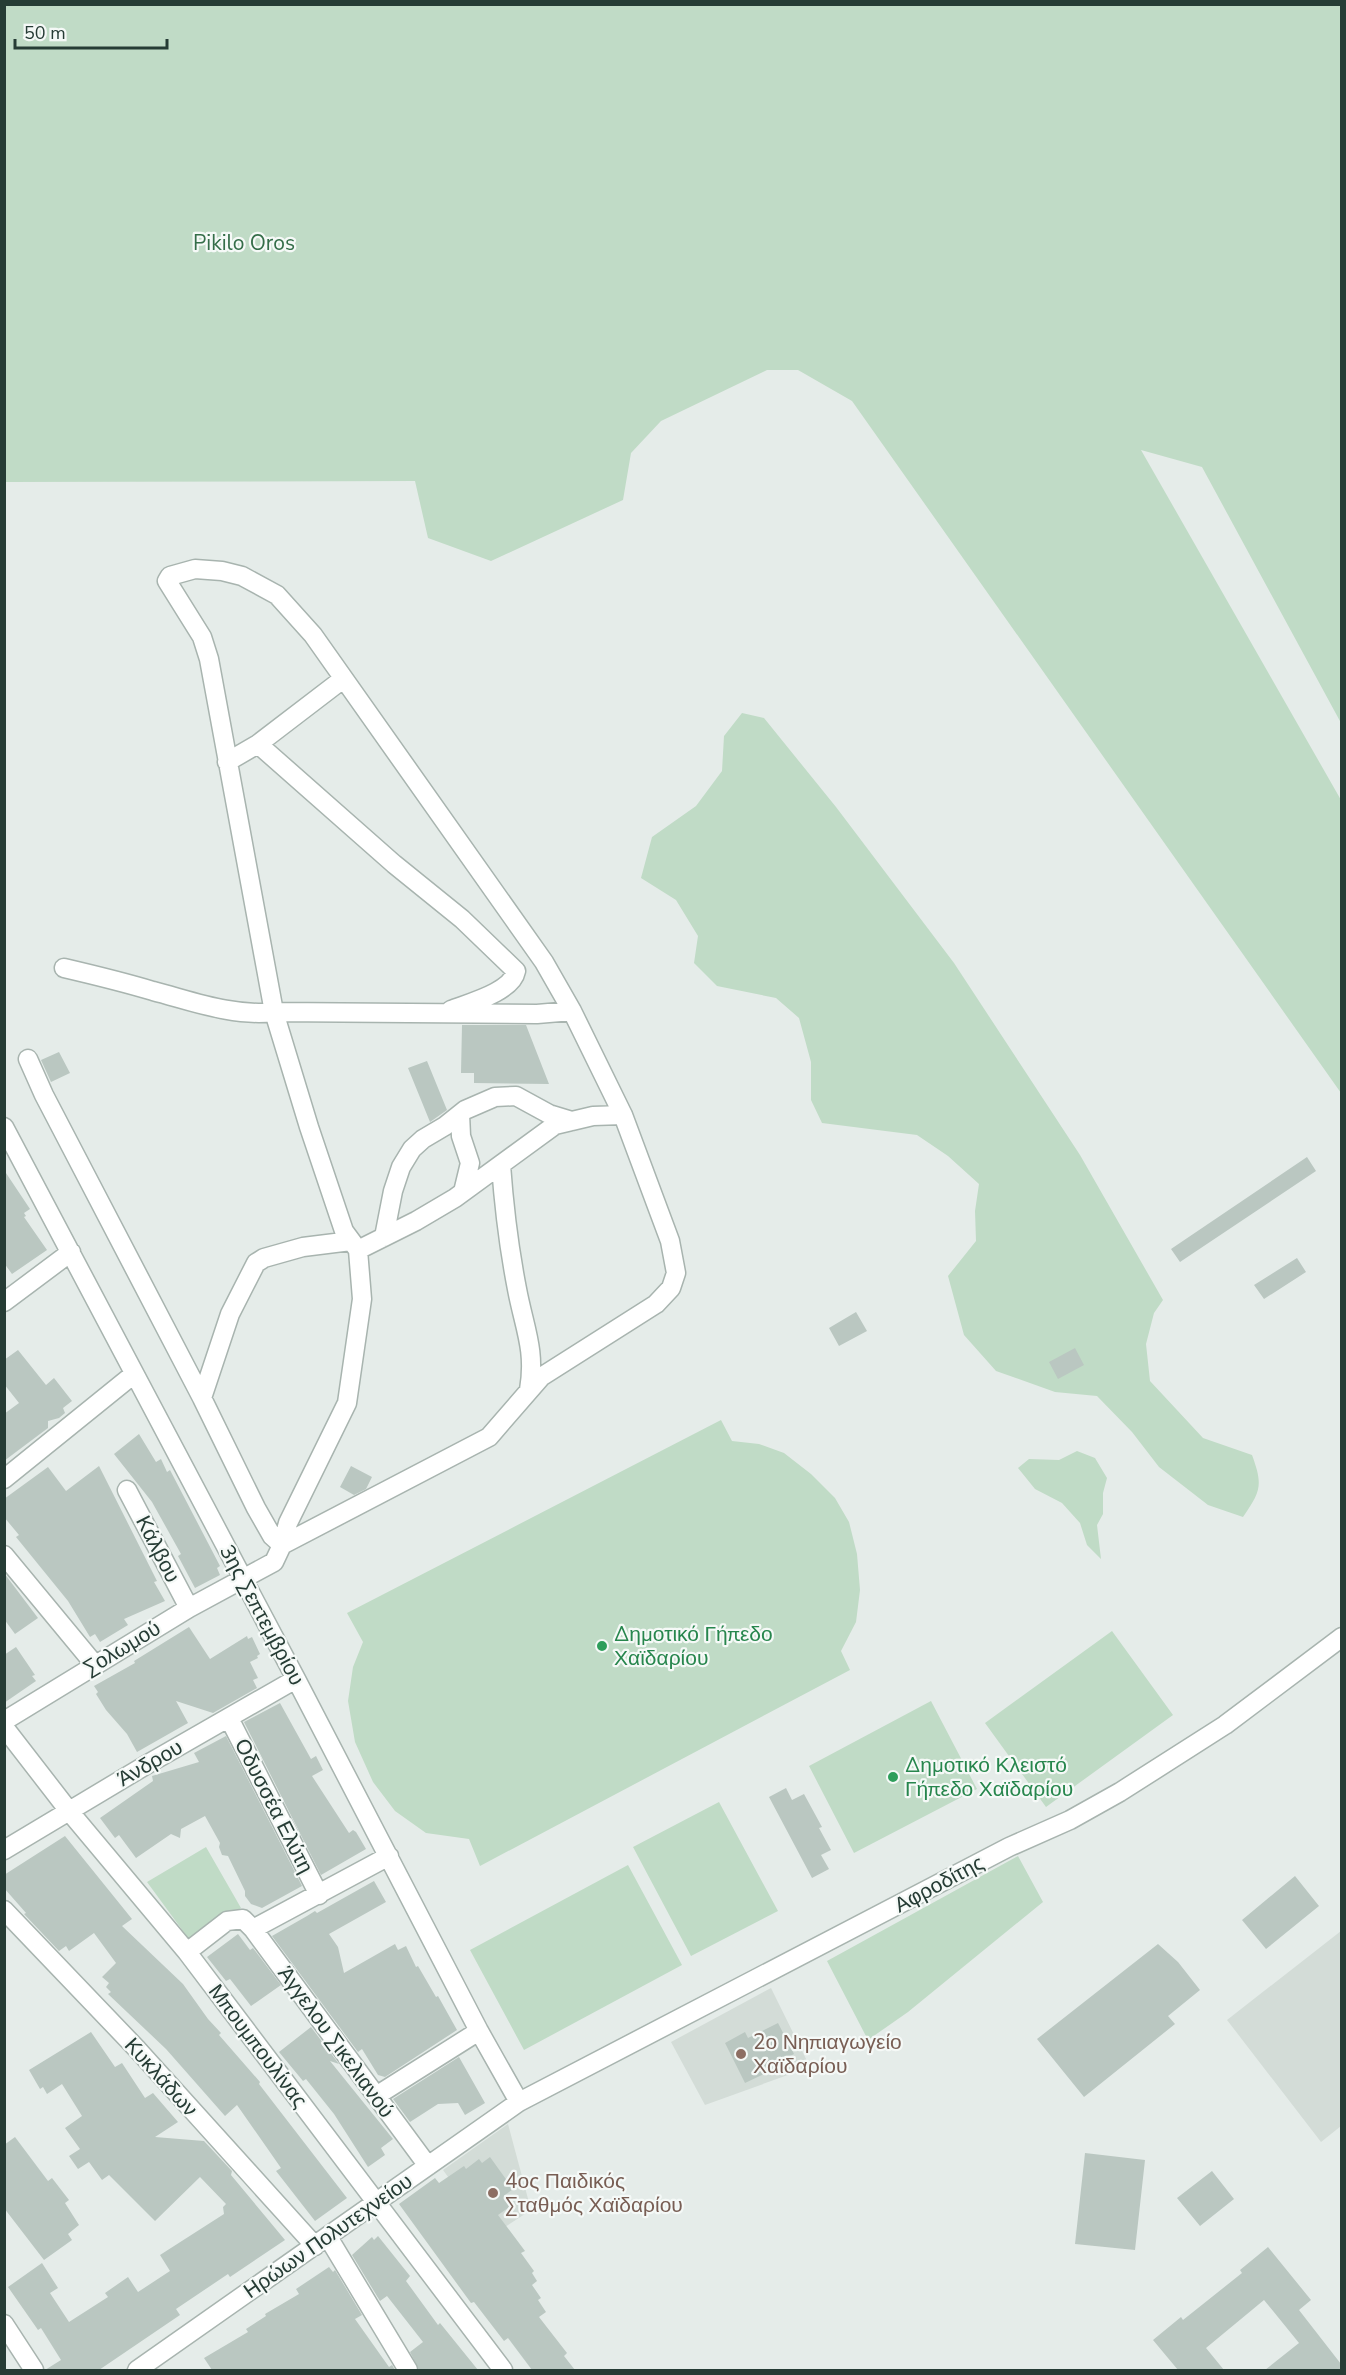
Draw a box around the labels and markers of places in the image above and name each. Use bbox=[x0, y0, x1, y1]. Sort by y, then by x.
place label: Δημοτικό Γήπεδο Χαϊδαρίου bbox=[614, 1620, 773, 1672]
marker: Δημοτικό Γήπεδο Χαϊδαρίου bbox=[595, 1639, 609, 1653]
place label: Δημοτικό Κλειστό Γήπεδο Χαϊδαρίου bbox=[905, 1751, 1073, 1803]
marker: Δημοτικό Κλειστό Γήπεδο Χαϊδαρίου bbox=[886, 1770, 900, 1784]
place label: 2ο Νηπιαγωγείο Χαϊδαρίου bbox=[753, 2028, 902, 2080]
marker: 2ο Νηπιαγωγείο Χαϊδαρίου bbox=[734, 2047, 748, 2061]
place label: 4ος Παιδικός Σταθμός Χαϊδαρίου bbox=[505, 2167, 683, 2219]
marker: 4ος Παιδικός Σταθμός Χαϊδαρίου bbox=[486, 2186, 500, 2200]

